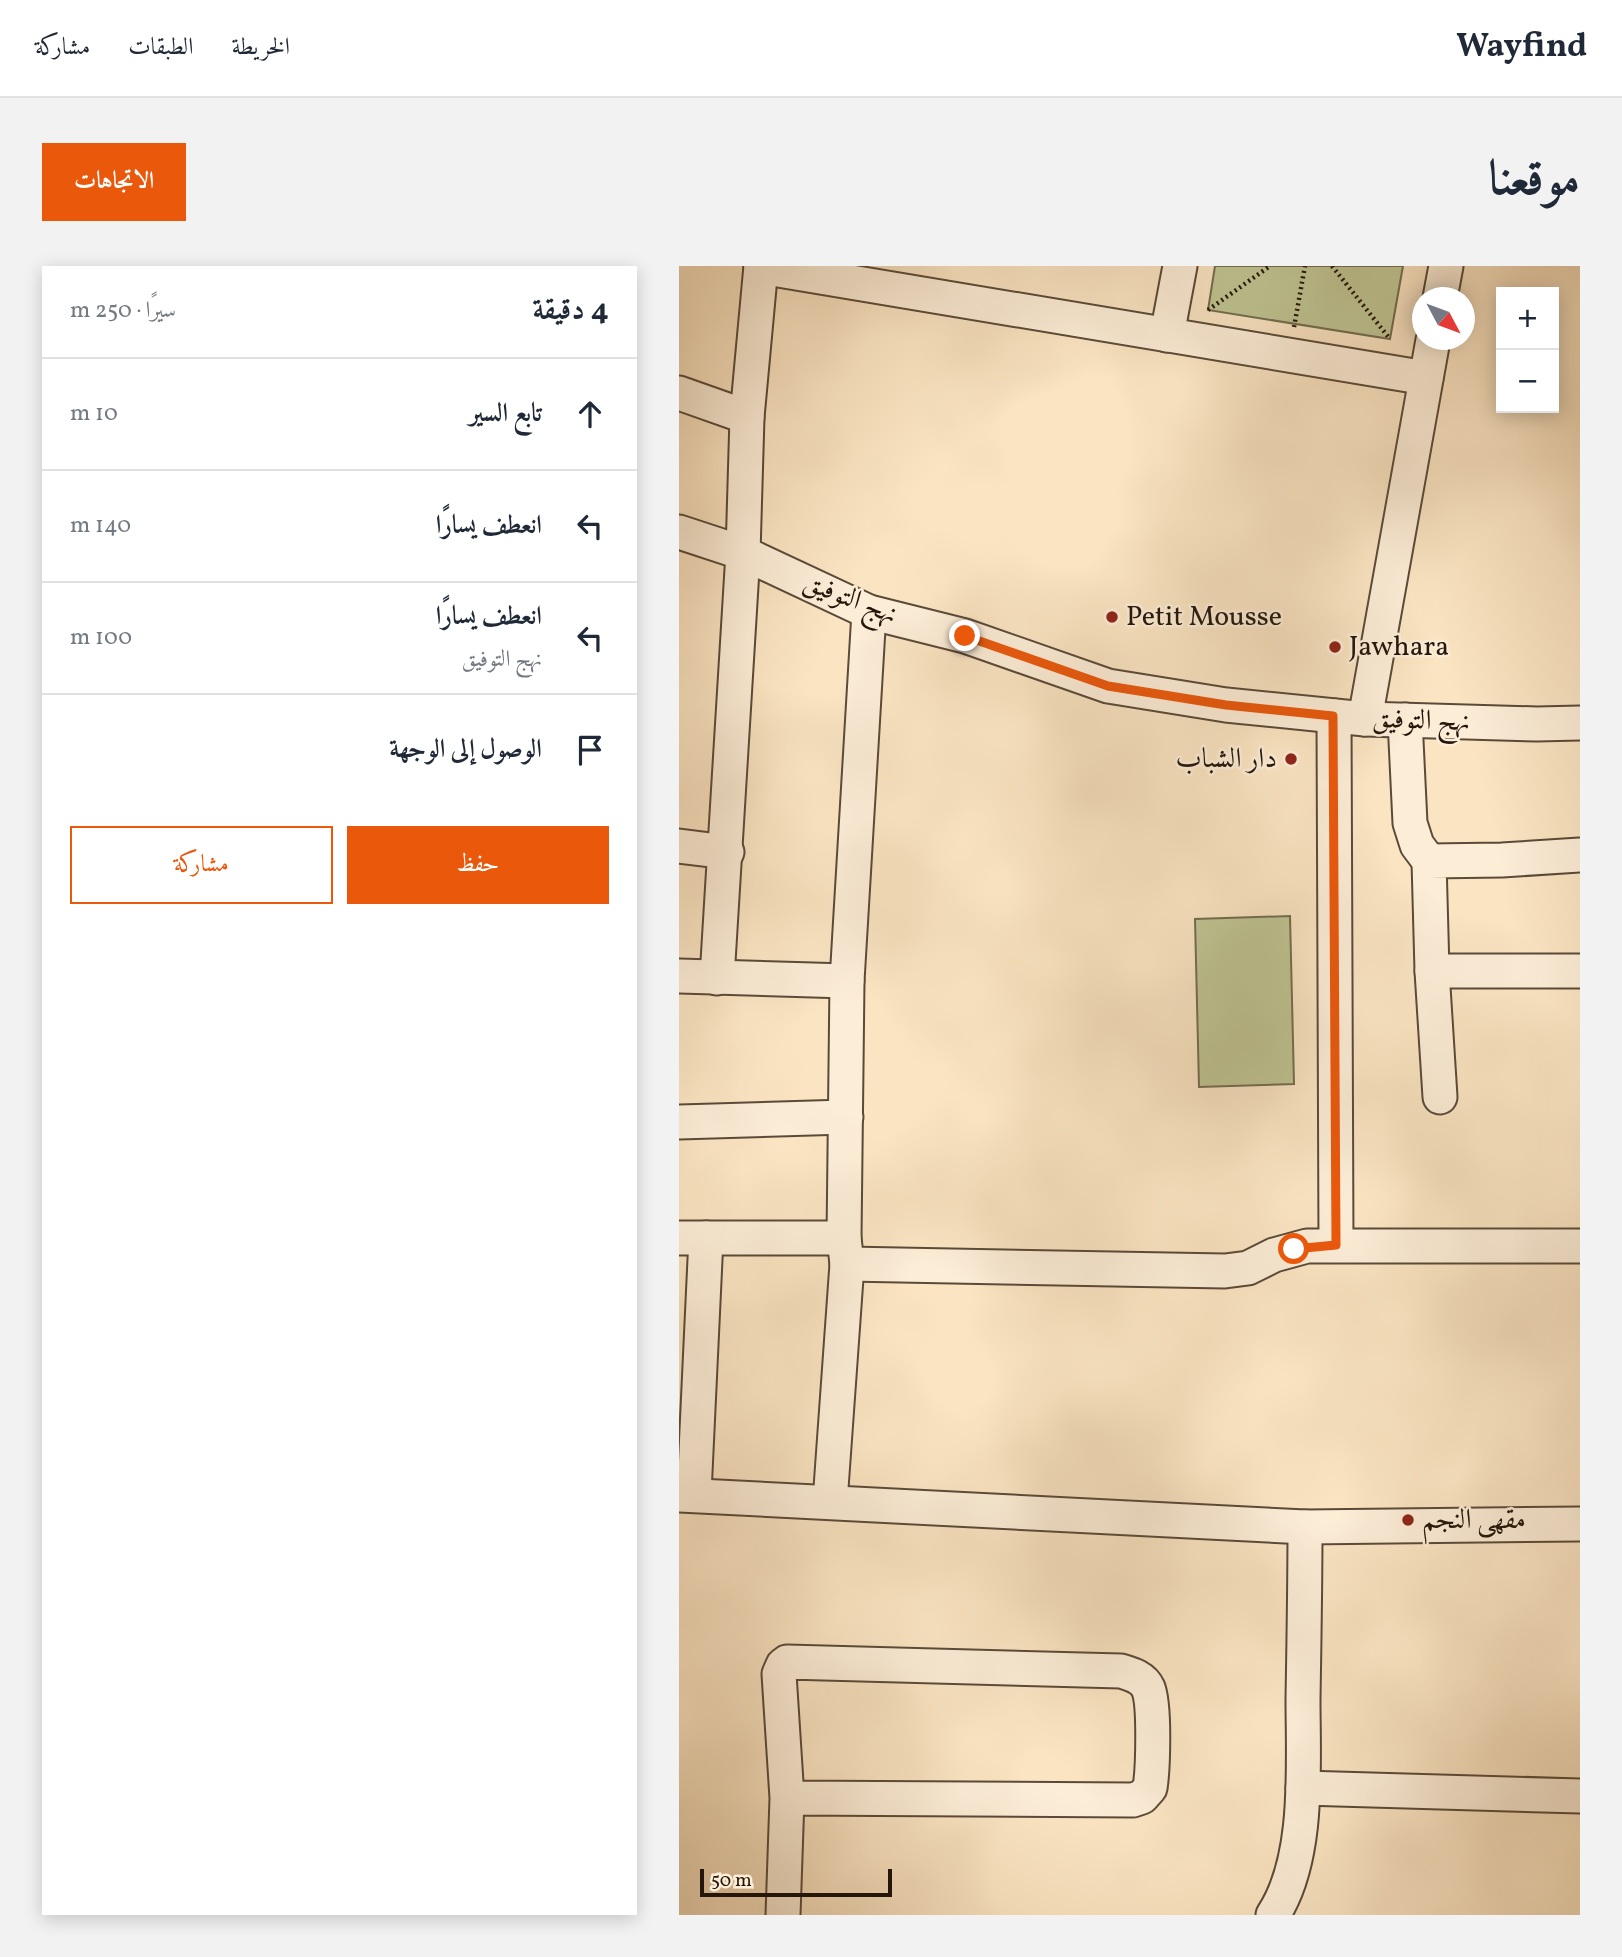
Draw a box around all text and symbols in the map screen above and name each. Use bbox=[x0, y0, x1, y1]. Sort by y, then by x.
text: Wayfind bbox=[1456, 25, 1587, 71]
text: مشاركة bbox=[35, 31, 90, 65]
text: الطبقات bbox=[128, 31, 194, 65]
text: الخريطة bbox=[232, 31, 290, 65]
button: الاتجاهات bbox=[42, 143, 186, 221]
text: موقعنا bbox=[1488, 147, 1580, 216]
north arrow bbox=[1412, 287, 1475, 350]
map controls bbox=[1496, 287, 1559, 413]
button: + bbox=[1496, 287, 1559, 350]
text: 4 دقيقة bbox=[532, 290, 609, 332]
text: سيرًا · 250 m bbox=[70, 295, 176, 327]
button: − bbox=[1496, 350, 1559, 413]
icon: ahead bbox=[571, 395, 609, 433]
text: تابع السير bbox=[469, 396, 542, 432]
text: 10 m bbox=[70, 398, 118, 430]
icon: left bbox=[571, 507, 609, 545]
text: انعطف يسارًا bbox=[436, 508, 542, 544]
text: 140 m bbox=[70, 510, 131, 542]
street label: نهج التوفيق bbox=[796, 563, 903, 638]
place label: Petit Mousse bbox=[1126, 598, 1282, 637]
text: انعطف يسارًا bbox=[436, 599, 542, 635]
marker: Petit Mousse bbox=[1104, 609, 1120, 625]
icon: left bbox=[571, 619, 609, 657]
route end bbox=[949, 620, 980, 651]
text: 100 m bbox=[70, 622, 132, 654]
place label: Jawhara bbox=[1349, 628, 1449, 667]
marker: Jawhara bbox=[1327, 639, 1343, 655]
text: نهج التوفيق bbox=[462, 644, 542, 676]
street label: نهج التوفيق bbox=[1371, 700, 1471, 745]
icon: arrive bbox=[571, 731, 609, 769]
text: الوصول إلى الوجهة bbox=[389, 732, 542, 768]
place label: دار الشباب bbox=[1175, 740, 1277, 779]
marker: دار الشباب bbox=[1283, 751, 1299, 767]
button: مشاركة bbox=[70, 826, 333, 904]
button: حفظ bbox=[347, 826, 609, 904]
route start bbox=[1278, 1233, 1309, 1264]
place label: مقهى النجم bbox=[1422, 1501, 1526, 1545]
marker: مقهى النجم bbox=[1400, 1512, 1416, 1528]
scale bar bbox=[700, 1866, 893, 1898]
text: 50 m bbox=[711, 1868, 752, 1894]

